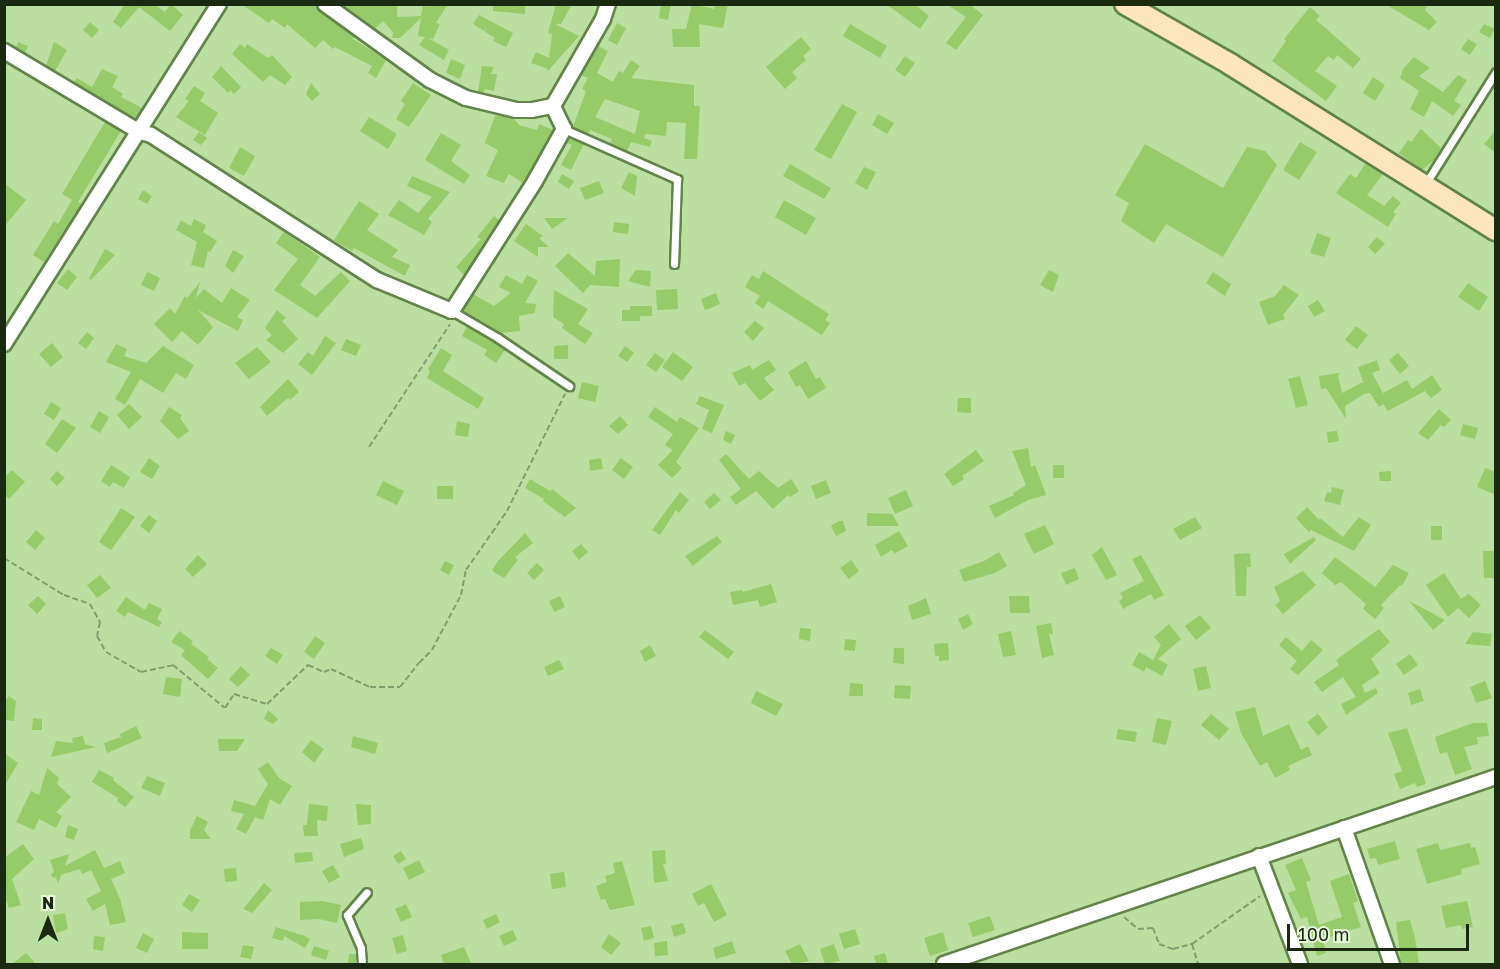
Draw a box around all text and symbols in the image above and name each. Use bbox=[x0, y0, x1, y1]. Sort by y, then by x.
north arrow bbox=[18, 891, 78, 951]
text: N bbox=[42, 893, 54, 913]
scale bar bbox=[1290, 912, 1472, 950]
text: 100 m bbox=[1298, 923, 1349, 945]

